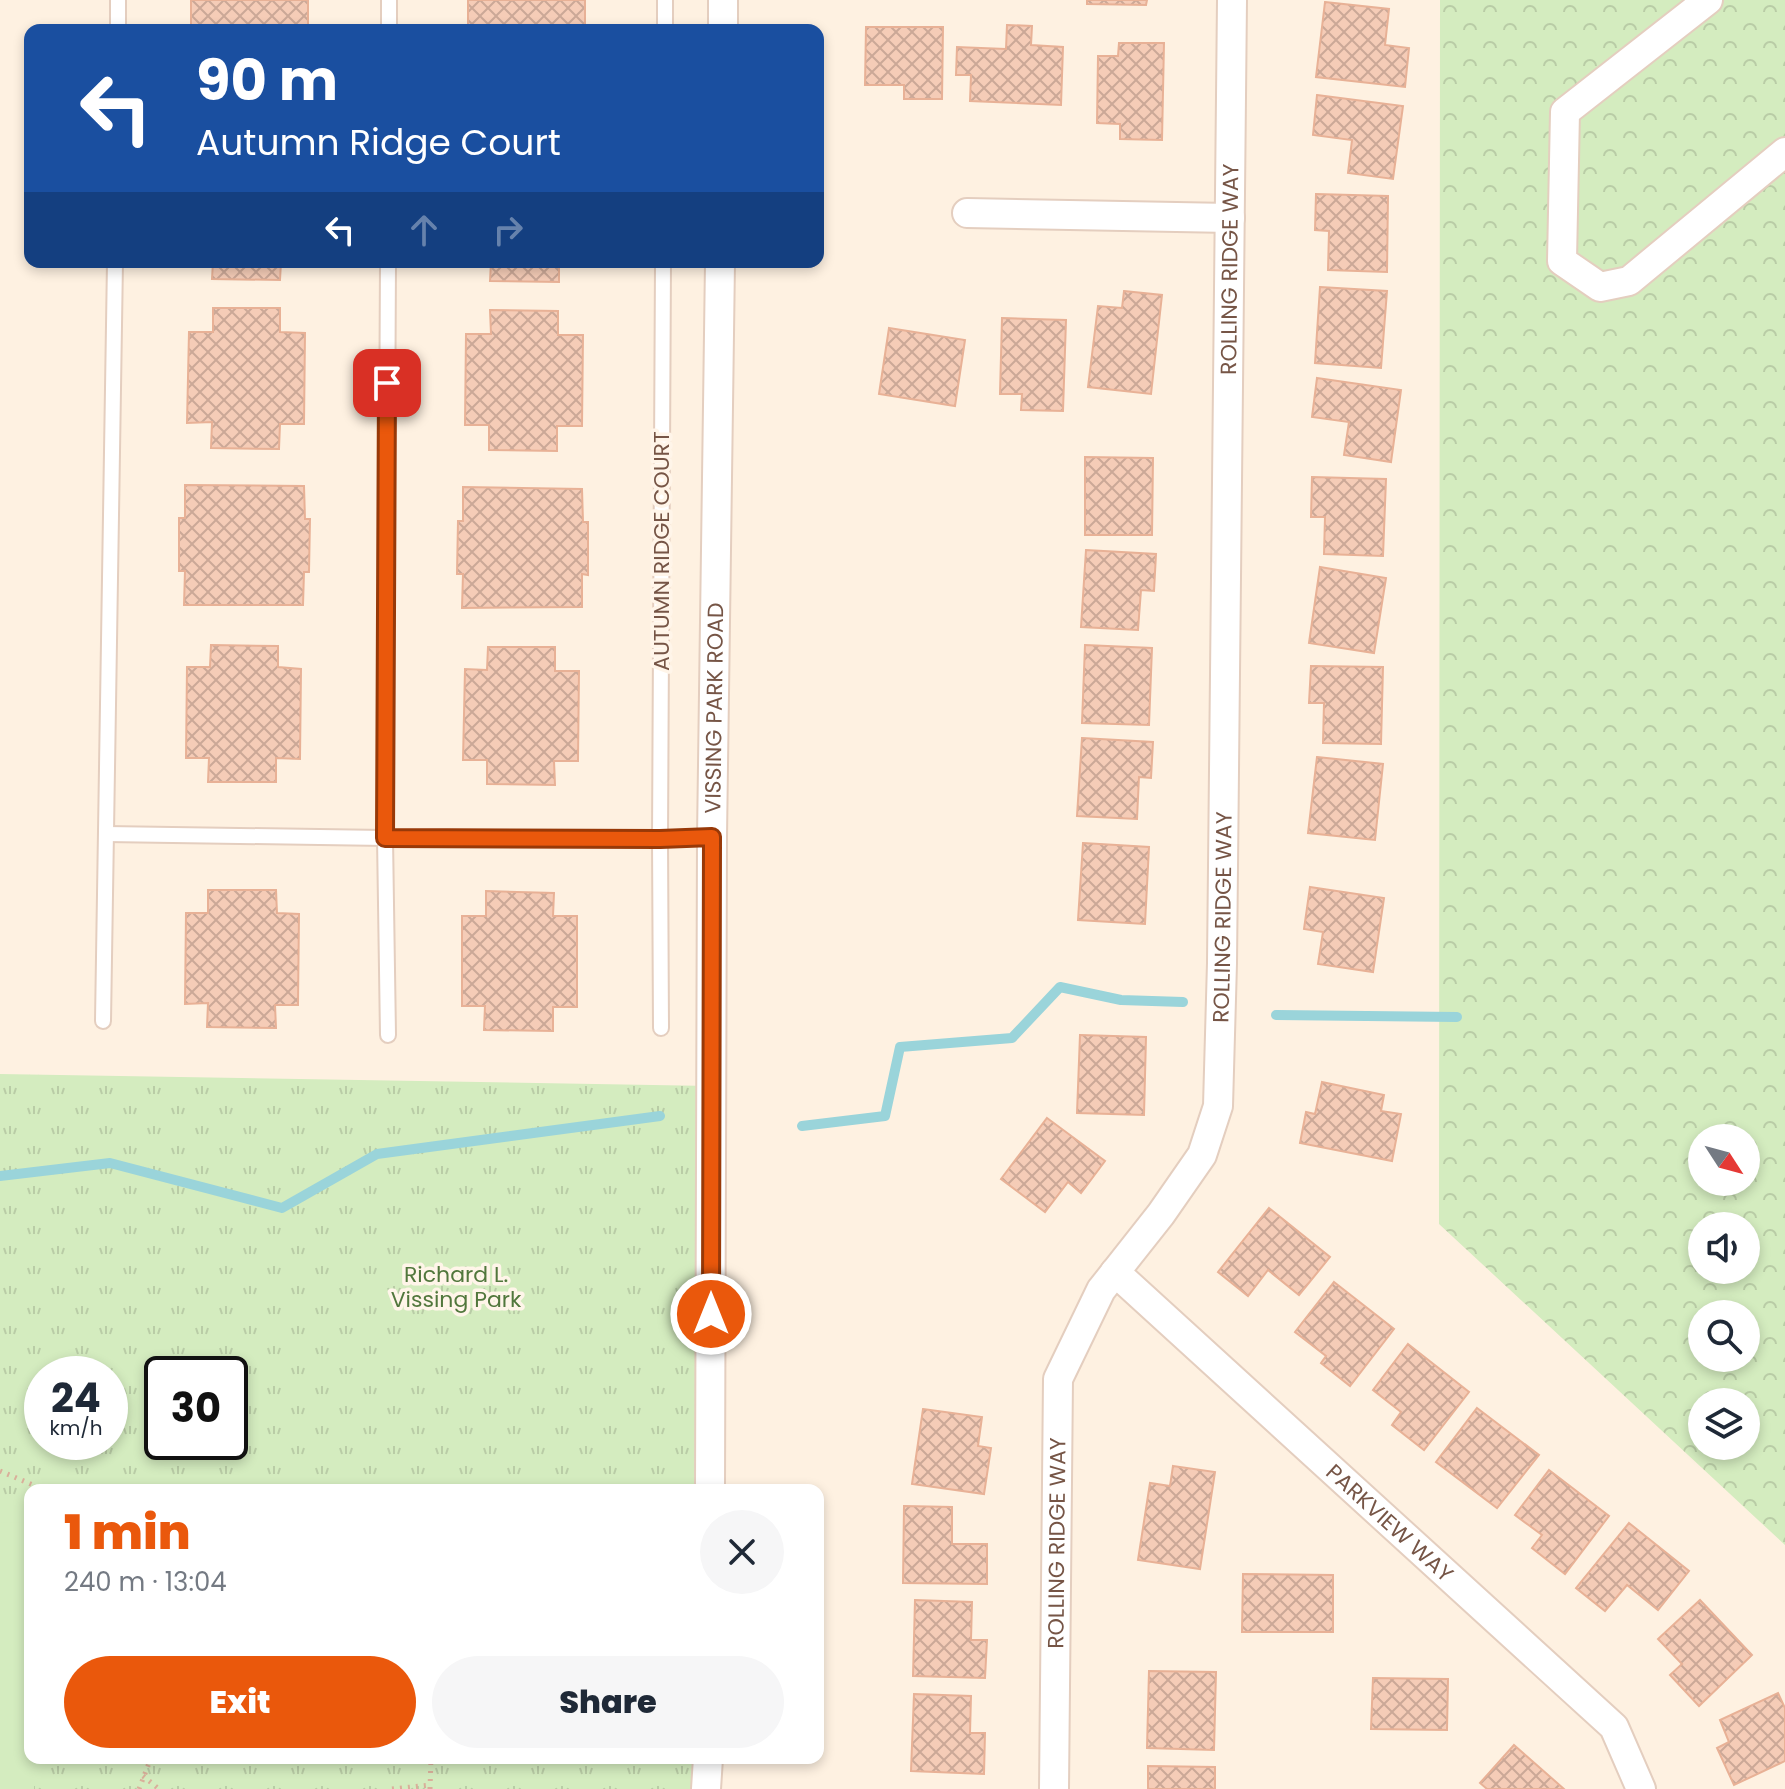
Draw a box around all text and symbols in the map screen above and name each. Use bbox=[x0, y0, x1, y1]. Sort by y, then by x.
text: 90 m bbox=[196, 41, 338, 120]
icon: left bbox=[64, 56, 168, 160]
text: Autumn Ridge Court bbox=[196, 117, 561, 168]
street label: ROLLING RIDGE WAY bbox=[1213, 163, 1246, 375]
icon: left bbox=[318, 208, 362, 252]
icon: ahead bbox=[402, 208, 446, 252]
icon: right bbox=[486, 208, 530, 252]
pin bbox=[353, 349, 421, 417]
icon: arrive bbox=[365, 361, 409, 405]
street label: AUTUMN RIDGE COURT bbox=[646, 431, 677, 671]
street label: VISSING PARK ROAD bbox=[697, 602, 731, 814]
street label: ROLLING RIDGE WAY bbox=[1205, 811, 1240, 1023]
north arrow bbox=[1688, 1124, 1760, 1196]
map controls bbox=[1688, 1124, 1760, 1460]
button: sound bbox=[1688, 1212, 1760, 1284]
park label: Richard L. Vissing Park bbox=[391, 1259, 522, 1315]
position arrow bbox=[669, 1272, 753, 1356]
button: search bbox=[1688, 1300, 1760, 1372]
speed limit sign: 30 bbox=[144, 1356, 248, 1460]
text: 24 bbox=[51, 1370, 101, 1426]
button: layers bbox=[1688, 1388, 1760, 1460]
text: km/h bbox=[49, 1414, 103, 1442]
street label: ROLLING RIDGE WAY bbox=[1040, 1437, 1073, 1649]
street label: PARKVIEW WAY bbox=[1319, 1457, 1460, 1589]
text: 1 min bbox=[64, 1499, 191, 1566]
button: close bbox=[700, 1510, 784, 1594]
text: 240 m · 13:04 bbox=[64, 1564, 227, 1600]
button: Exit bbox=[64, 1656, 416, 1748]
button: Share bbox=[432, 1656, 784, 1748]

